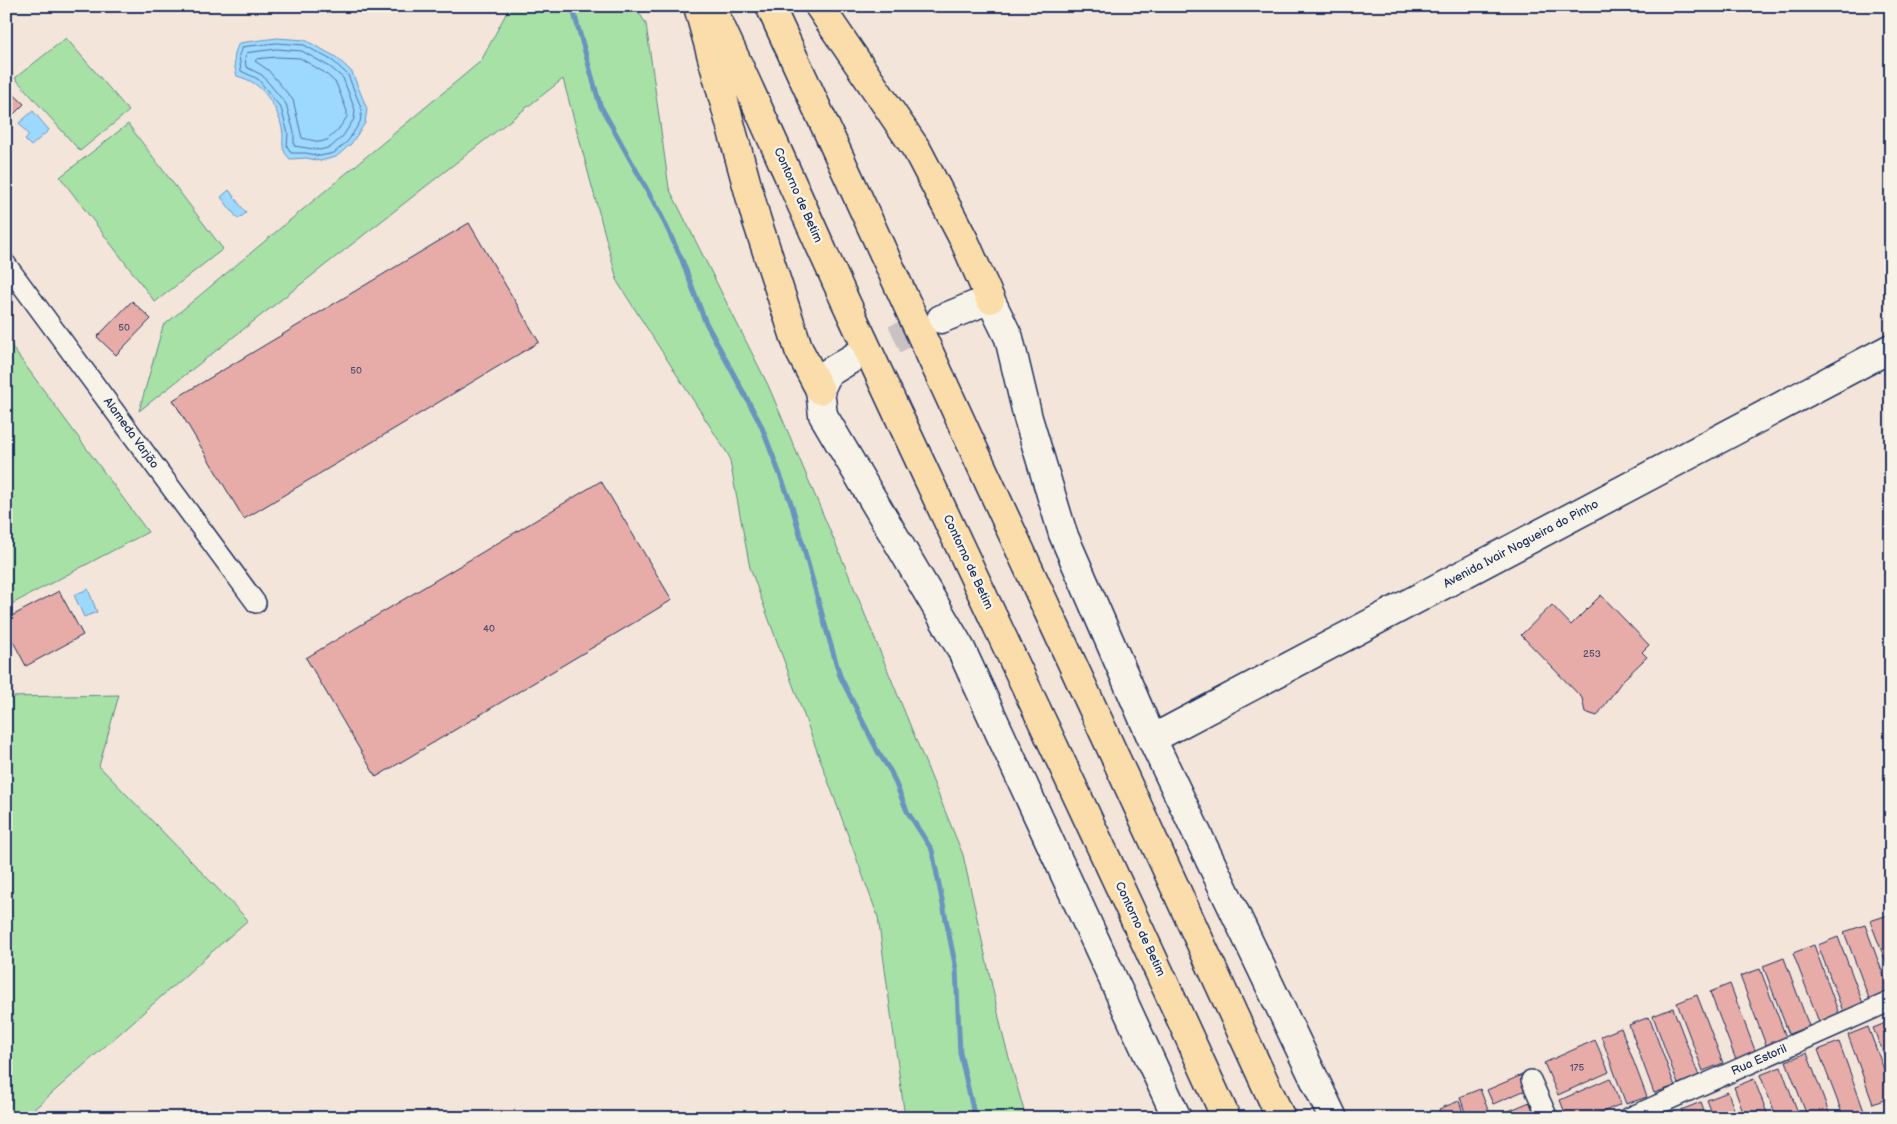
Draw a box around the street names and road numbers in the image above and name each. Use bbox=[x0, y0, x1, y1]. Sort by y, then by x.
street label: Contorno de Betim bbox=[770, 145, 826, 245]
street label: Alameda Varjão bbox=[100, 394, 162, 472]
street label: Avenida Ivair Nogueira do Pinho bbox=[1441, 497, 1601, 591]
street label: Contorno de Betim bbox=[940, 512, 996, 612]
street label: Contorno de Betim bbox=[1112, 879, 1168, 979]
street label: Rua Estoril bbox=[1729, 1041, 1789, 1079]

